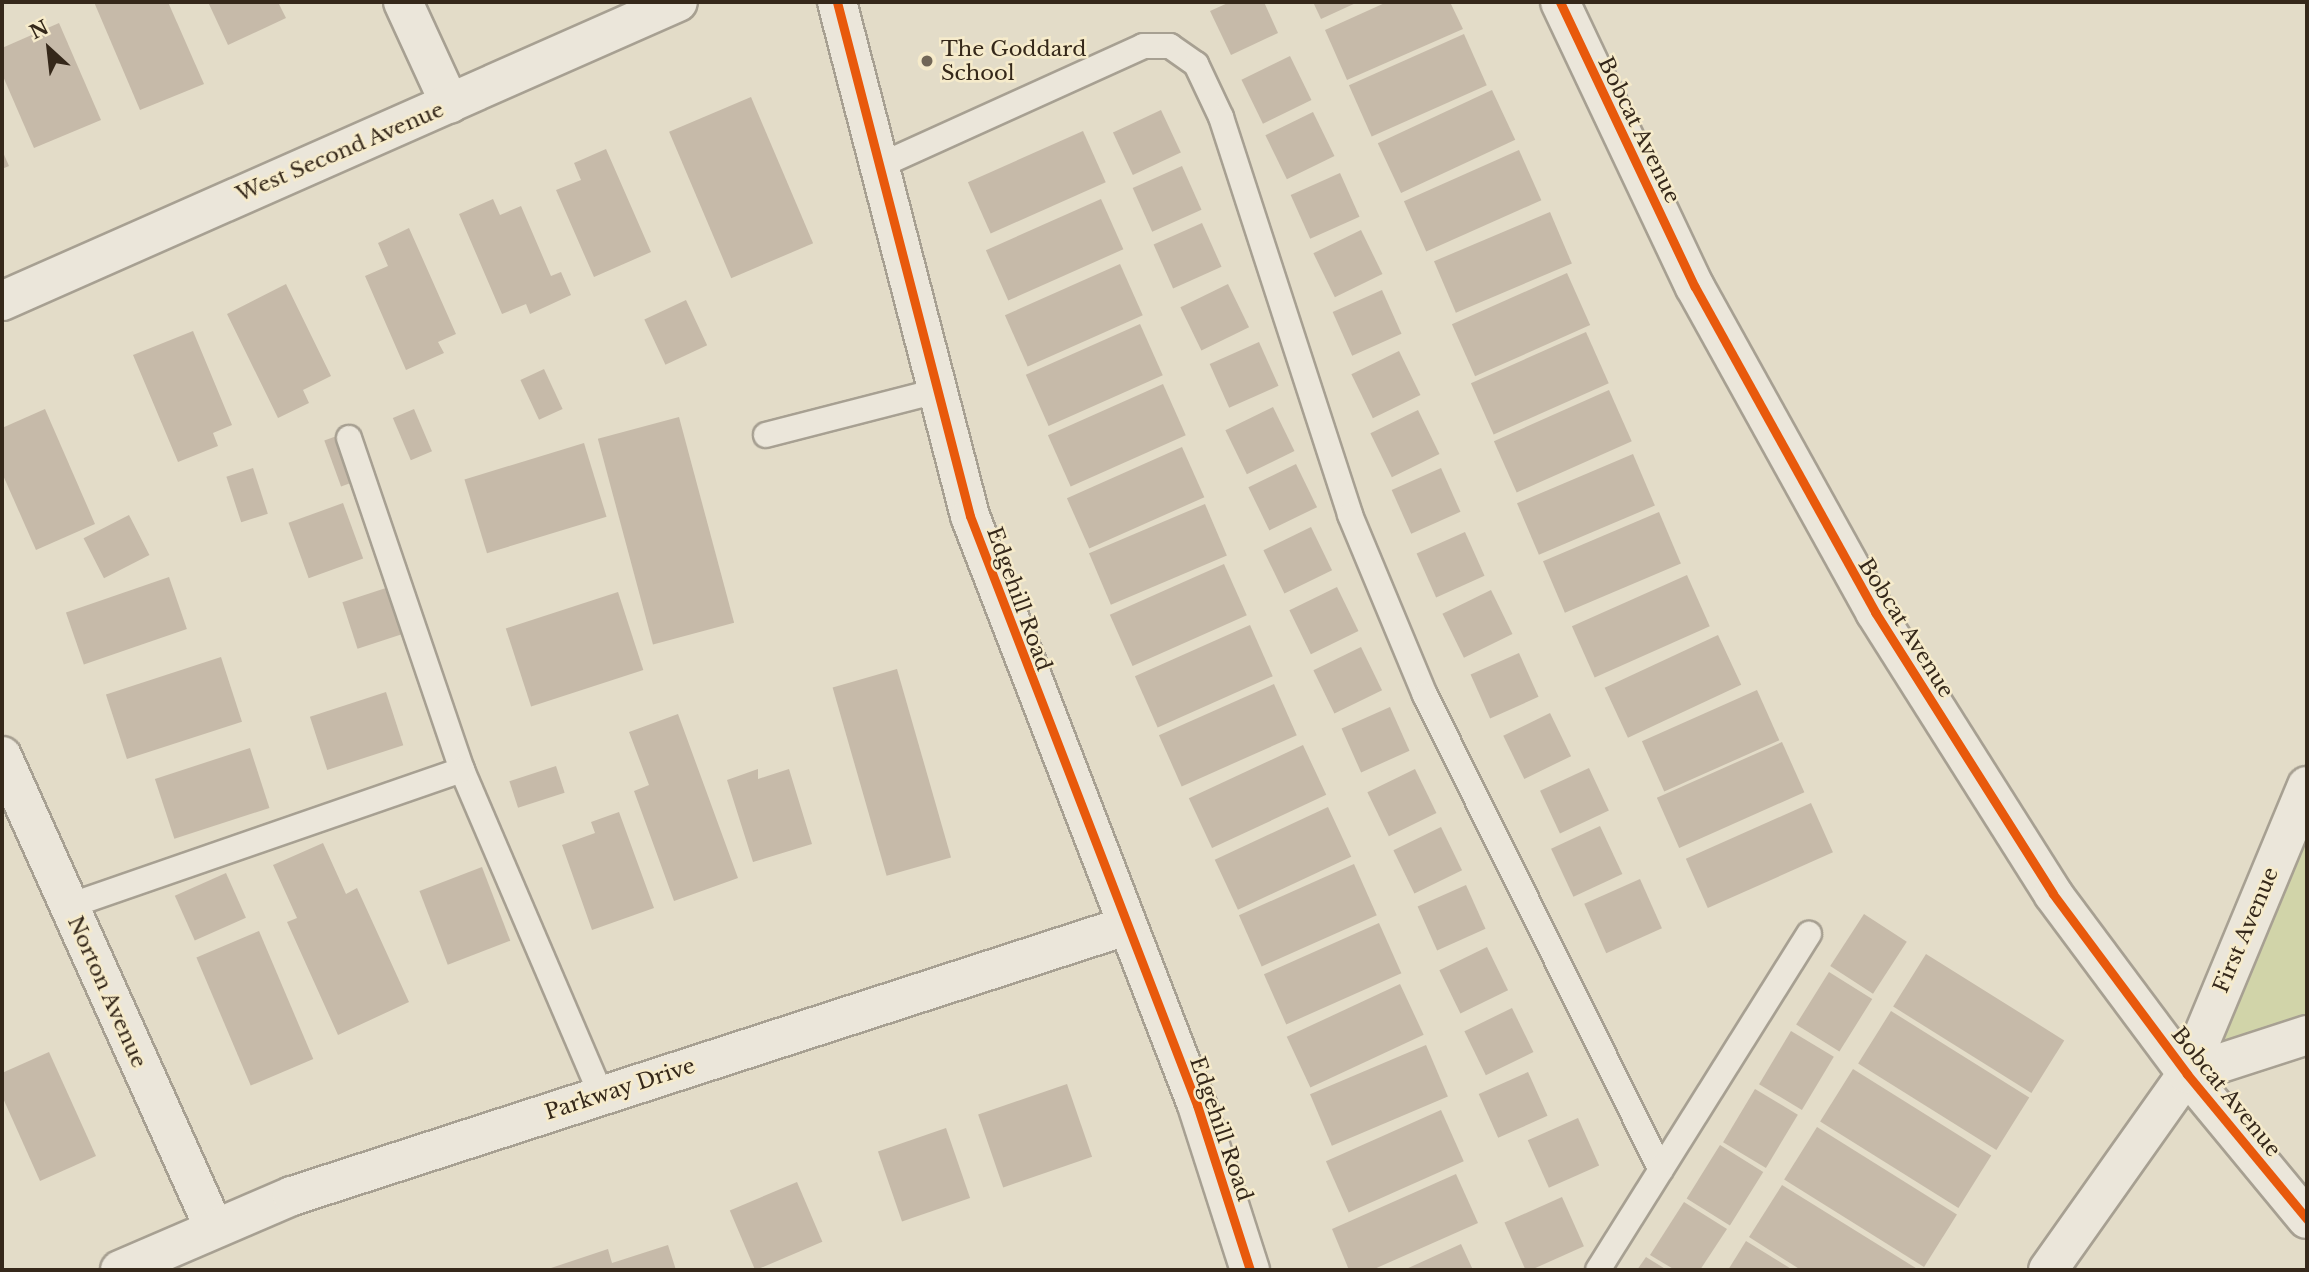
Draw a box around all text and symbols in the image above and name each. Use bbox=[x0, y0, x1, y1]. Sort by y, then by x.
north arrow bbox=[14, 14, 84, 84]
text: N bbox=[26, 16, 52, 44]
place label: The Goddard School bbox=[941, 36, 1086, 86]
street label: Bobcat Avenue bbox=[1593, 52, 1685, 208]
marker: The Goddard School bbox=[919, 53, 935, 69]
street label: West Second Avenue bbox=[232, 97, 448, 207]
street label: Edgehill Road bbox=[981, 524, 1057, 674]
street label: Bobcat Avenue bbox=[1853, 553, 1959, 703]
street label: First Avenue bbox=[2208, 863, 2284, 997]
street label: Norton Avenue bbox=[62, 912, 152, 1072]
street label: Bobcat Avenue bbox=[2166, 1022, 2286, 1162]
street label: Parkway Drive bbox=[541, 1053, 699, 1125]
street label: Edgehill Road bbox=[1184, 1053, 1258, 1205]

